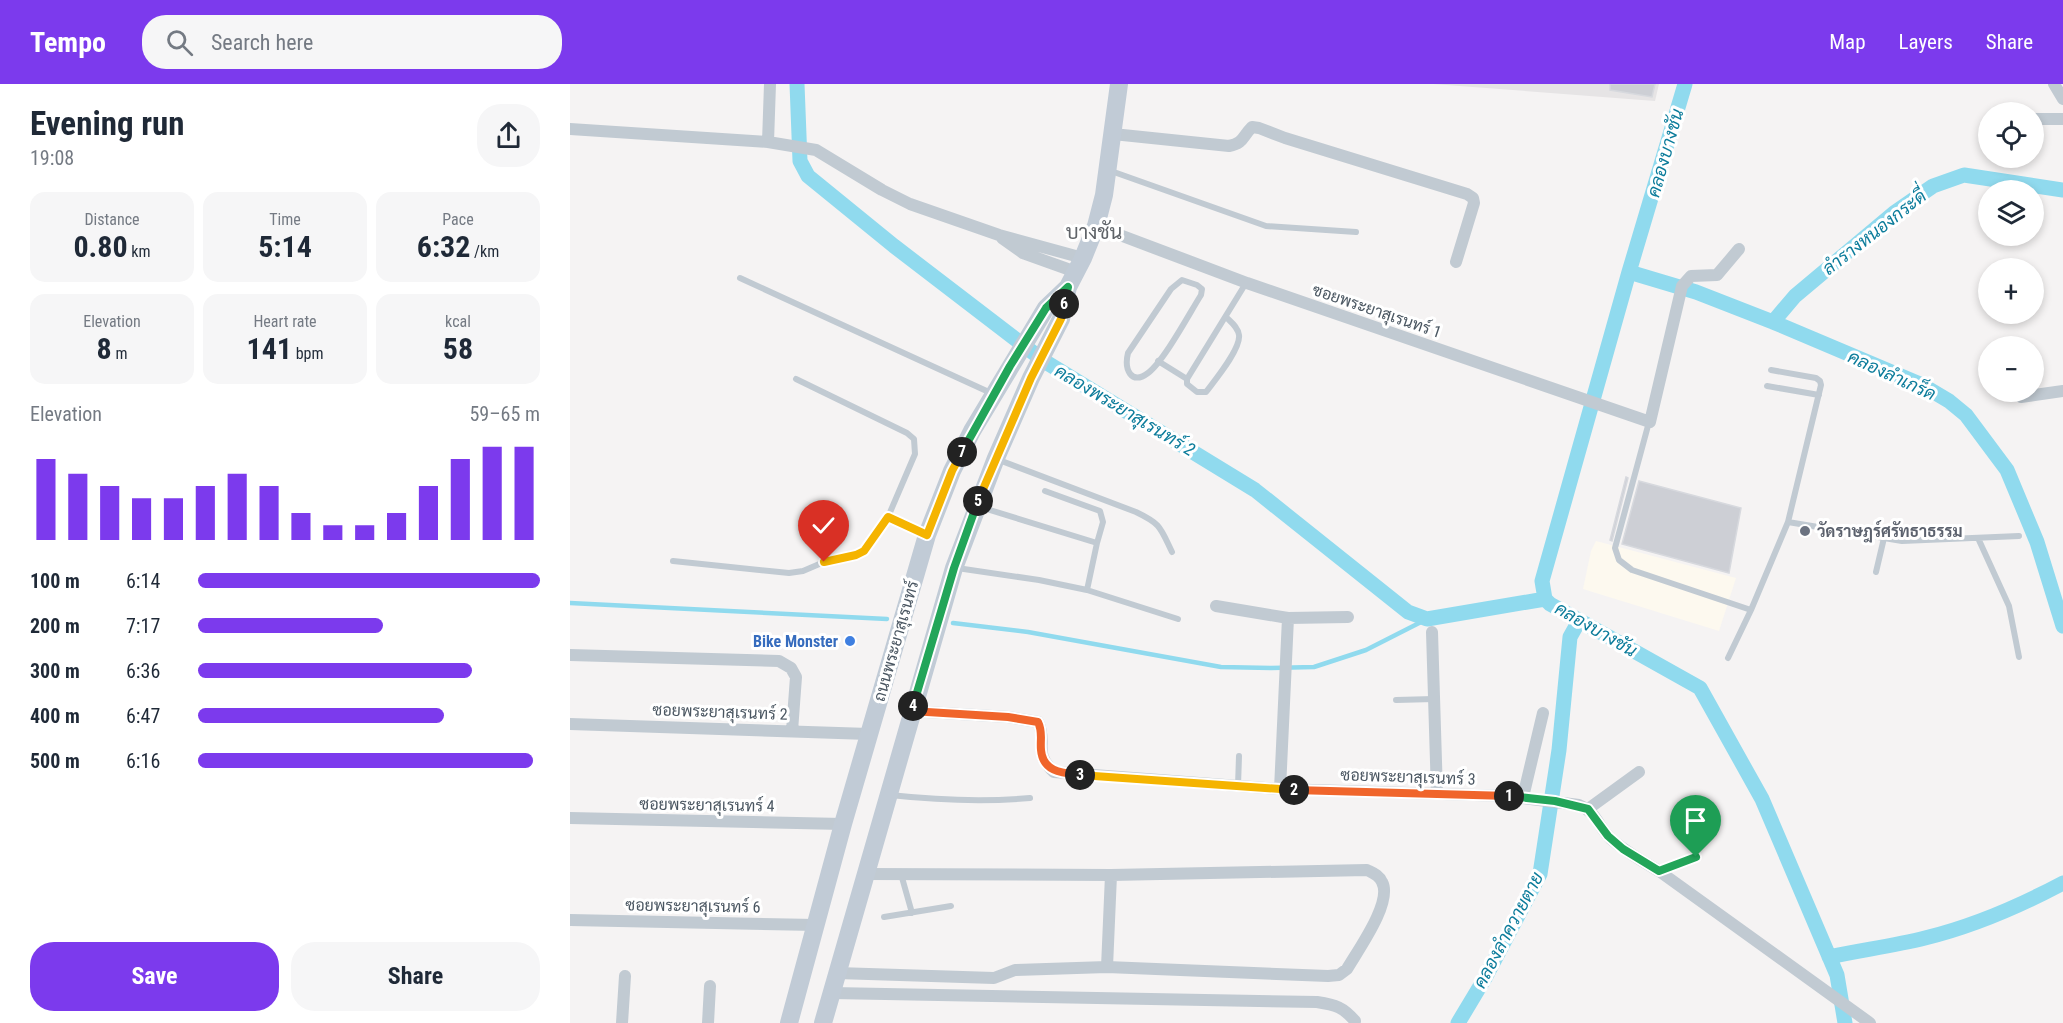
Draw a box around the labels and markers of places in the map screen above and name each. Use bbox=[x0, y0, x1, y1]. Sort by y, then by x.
pin: 6 bbox=[1049, 289, 1079, 319]
pin: 7 bbox=[947, 437, 977, 467]
pin: 5 bbox=[963, 486, 993, 516]
pin bbox=[798, 500, 849, 562]
place label: วัดราษฎร์ศรัทธาธรรม bbox=[1817, 520, 1963, 543]
marker: วัดราษฎร์ศรัทธาธรรม bbox=[1798, 524, 1812, 538]
place label: Bike Monster bbox=[753, 632, 838, 651]
marker: Bike Monster bbox=[843, 634, 857, 648]
pin: 4 bbox=[898, 691, 928, 721]
pin: 3 bbox=[1065, 760, 1095, 790]
pin: 2 bbox=[1279, 775, 1309, 805]
pin: 1 bbox=[1494, 781, 1524, 811]
pin bbox=[1670, 795, 1721, 857]

